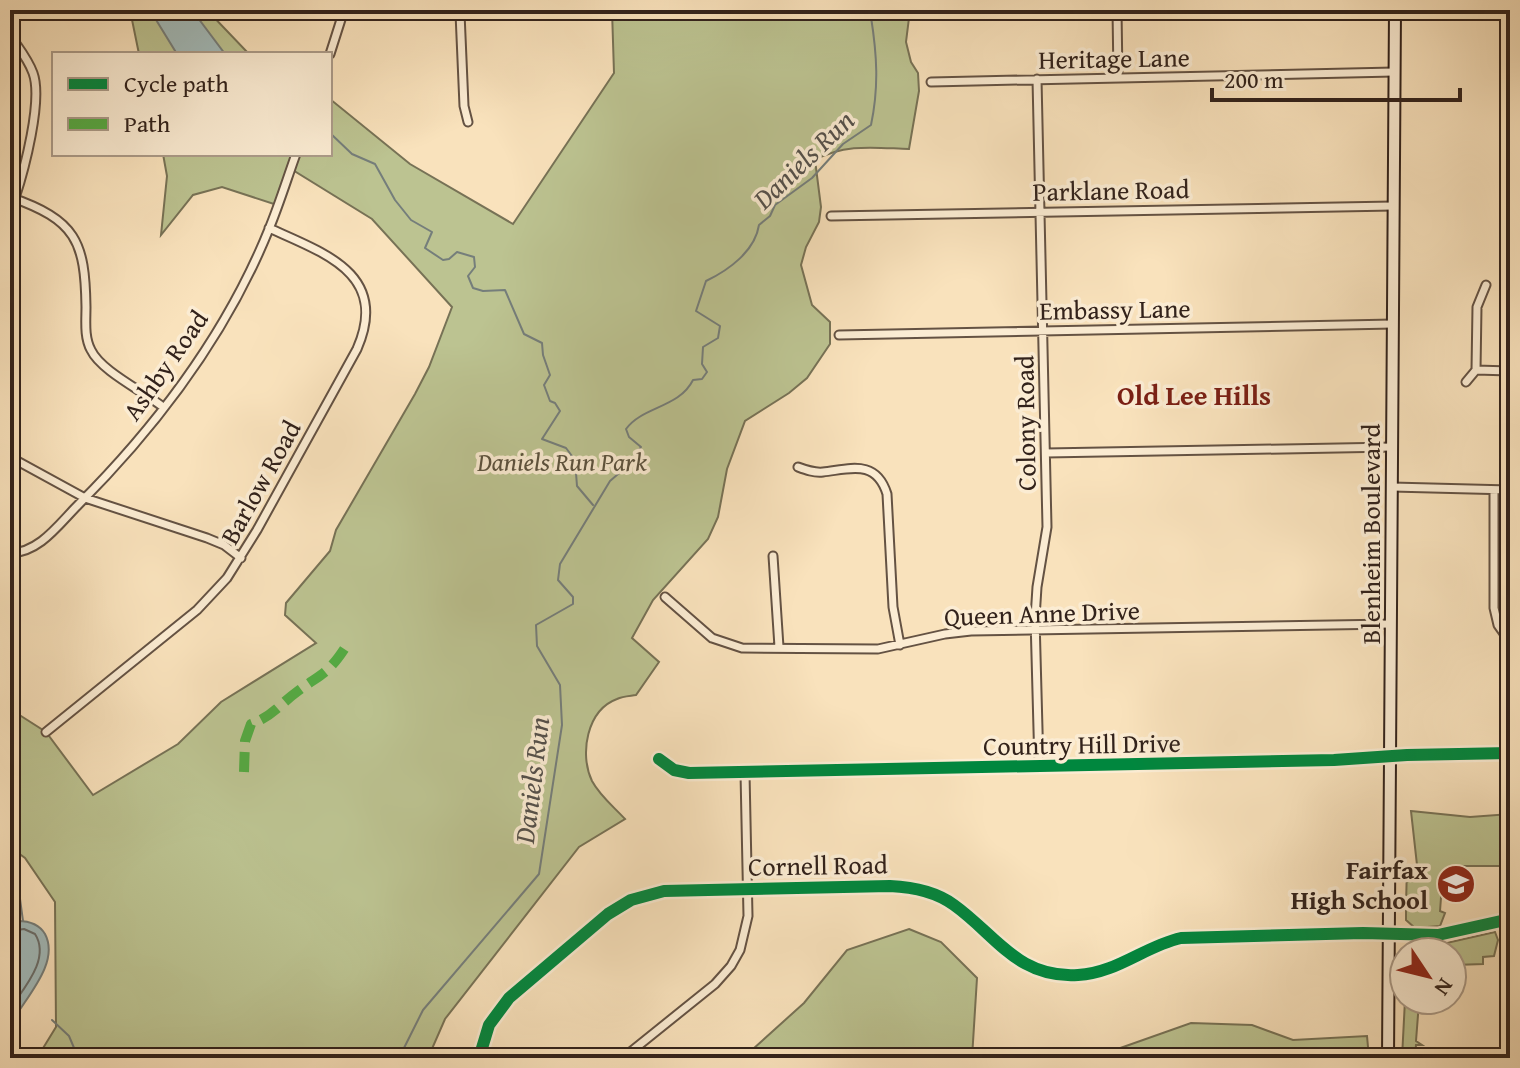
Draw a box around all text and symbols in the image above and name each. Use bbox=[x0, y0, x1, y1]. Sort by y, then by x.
street label: Heritage Lane bbox=[1038, 37, 1190, 79]
legend bbox=[52, 52, 332, 156]
scale bar bbox=[1212, 52, 1460, 102]
text: 200 m bbox=[1224, 62, 1284, 97]
text: Cycle path bbox=[124, 66, 229, 101]
water label: Daniels Run bbox=[742, 100, 863, 219]
text: Path bbox=[124, 106, 171, 141]
street label: Parklane Road bbox=[1032, 169, 1190, 211]
street label: Embassy Lane bbox=[1039, 288, 1191, 330]
street label: Ashby Road bbox=[113, 302, 218, 428]
street label: Colony Road bbox=[1004, 355, 1046, 491]
district label: Old Lee Hills bbox=[1117, 374, 1271, 415]
street label: Barlow Road bbox=[210, 413, 310, 551]
street label: Blenheim Boulevard bbox=[1351, 424, 1390, 644]
park label: Daniels Run Park bbox=[476, 442, 647, 481]
street label: Queen Anne Drive bbox=[943, 590, 1141, 636]
water label: Daniels Run bbox=[503, 714, 559, 847]
street label: Country Hill Drive bbox=[983, 723, 1181, 765]
street label: Cornell Road bbox=[748, 844, 888, 886]
place label: Fairfax High School bbox=[1291, 850, 1428, 919]
school or university icon: Fairfax High School bbox=[1435, 863, 1477, 905]
north arrow bbox=[1388, 936, 1468, 1016]
text: N bbox=[1427, 972, 1462, 1003]

